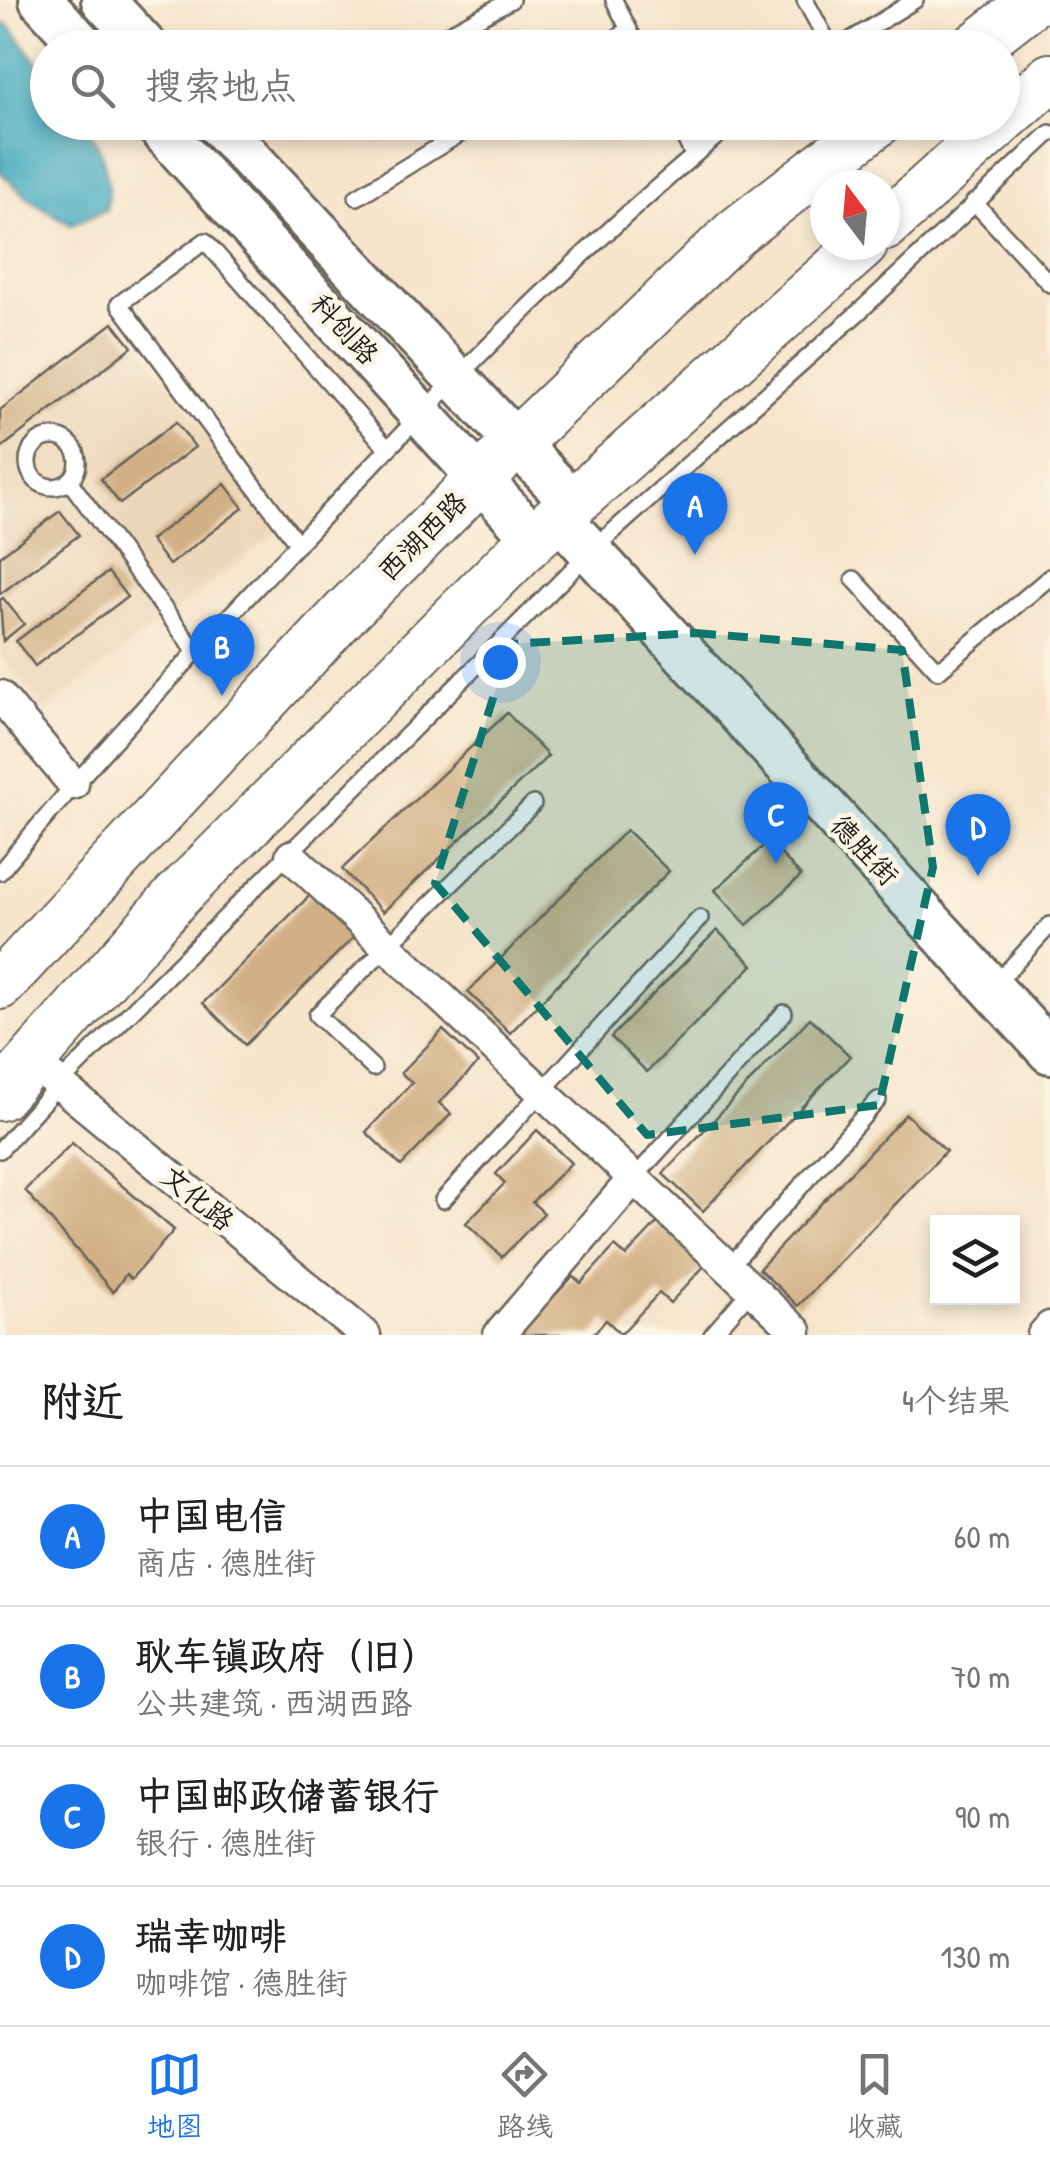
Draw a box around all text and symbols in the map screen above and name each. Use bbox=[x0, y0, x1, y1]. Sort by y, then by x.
search box bbox=[30, 30, 1020, 140]
icon: search bbox=[65, 58, 120, 113]
text: 搜索地点 bbox=[145, 59, 297, 111]
north arrow bbox=[810, 170, 900, 260]
street label: 科创路 bbox=[302, 285, 388, 373]
pin: A bbox=[662, 472, 728, 555]
street label: 西湖西路 bbox=[369, 483, 475, 589]
pin: B bbox=[190, 614, 254, 696]
your location bbox=[475, 637, 526, 688]
pin: C bbox=[744, 782, 808, 864]
pin: D bbox=[946, 794, 1010, 876]
street label: 德胜街 bbox=[822, 806, 908, 894]
street label: 文化路 bbox=[153, 1157, 243, 1239]
map controls bbox=[930, 1215, 1020, 1305]
button: layers bbox=[930, 1215, 1020, 1305]
text: 附近 bbox=[40, 1372, 124, 1429]
text: 4个结果 bbox=[902, 1379, 1010, 1422]
text: 中国电信 bbox=[135, 1489, 287, 1541]
text: A bbox=[65, 1515, 80, 1558]
text: 60 m bbox=[954, 1515, 1010, 1558]
text: 商店 · 德胜街 bbox=[135, 1541, 316, 1584]
text: 耿车镇政府（旧） bbox=[135, 1629, 439, 1681]
text: B bbox=[64, 1655, 81, 1698]
text: 70 m bbox=[951, 1655, 1010, 1698]
text: 公共建筑 · 西湖西路 bbox=[135, 1681, 412, 1724]
text: 中国邮政储蓄银行 bbox=[135, 1769, 439, 1821]
text: C bbox=[64, 1795, 81, 1838]
text: 90 m bbox=[955, 1795, 1010, 1838]
text: 银行 · 德胜街 bbox=[135, 1821, 316, 1864]
text: 瑞幸咖啡 bbox=[135, 1909, 287, 1961]
text: D bbox=[65, 1935, 80, 1978]
text: 130 m bbox=[941, 1935, 1010, 1978]
text: 咖啡馆 · 德胜街 bbox=[135, 1961, 348, 2004]
tab: 地图 bbox=[147, 2047, 203, 2145]
tab: 路线 bbox=[497, 2047, 553, 2145]
tab: 收藏 bbox=[847, 2047, 903, 2145]

